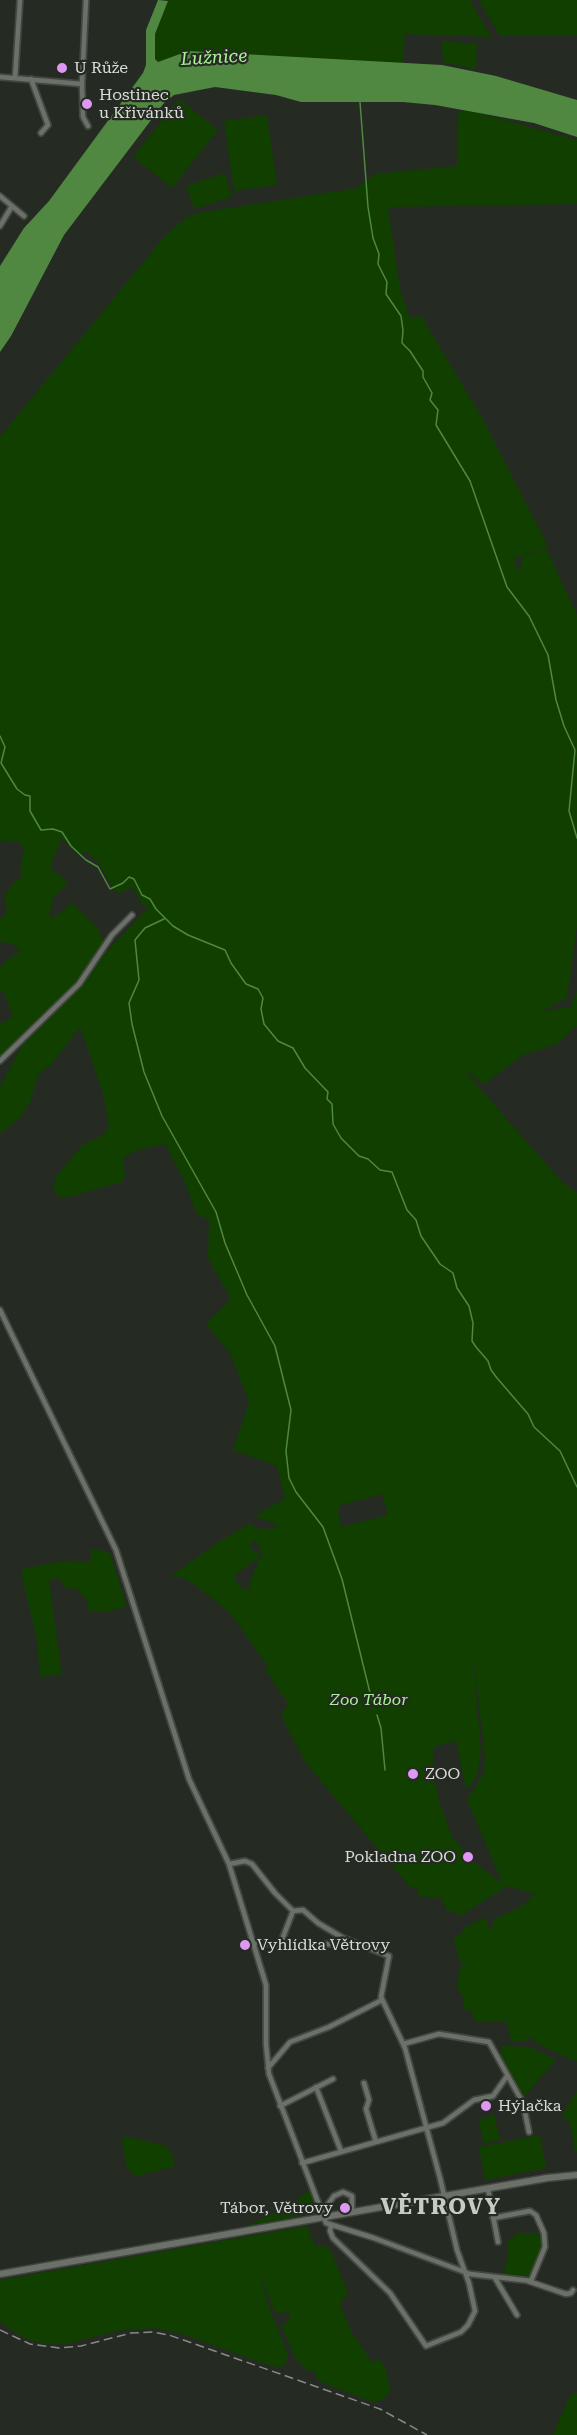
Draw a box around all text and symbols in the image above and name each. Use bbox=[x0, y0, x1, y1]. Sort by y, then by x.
water label: Lužnice bbox=[180, 45, 248, 71]
place label: U Růže bbox=[74, 58, 128, 78]
marker: U Růže bbox=[55, 61, 69, 75]
place label: Hostinec u Křivánků bbox=[99, 85, 184, 123]
marker: Hostinec u Křivánků bbox=[80, 97, 94, 111]
park label: Zoo Tábor bbox=[330, 1690, 408, 1710]
place label: ZOO bbox=[425, 1764, 460, 1784]
marker: ZOO bbox=[406, 1767, 420, 1781]
place label: Pokladna ZOO bbox=[344, 1847, 456, 1867]
marker: Pokladna ZOO bbox=[461, 1850, 475, 1864]
place label: Vyhlídka Větrovy bbox=[257, 1935, 390, 1955]
marker: Vyhlídka Větrovy bbox=[238, 1938, 252, 1952]
place label: Hýlačka bbox=[498, 2096, 561, 2116]
marker: Hýlačka bbox=[479, 2099, 493, 2113]
district label: VĚTROVY bbox=[380, 2195, 502, 2221]
place label: Tábor, Větrovy bbox=[220, 2198, 333, 2218]
marker: Tábor, Větrovy bbox=[338, 2201, 352, 2215]

